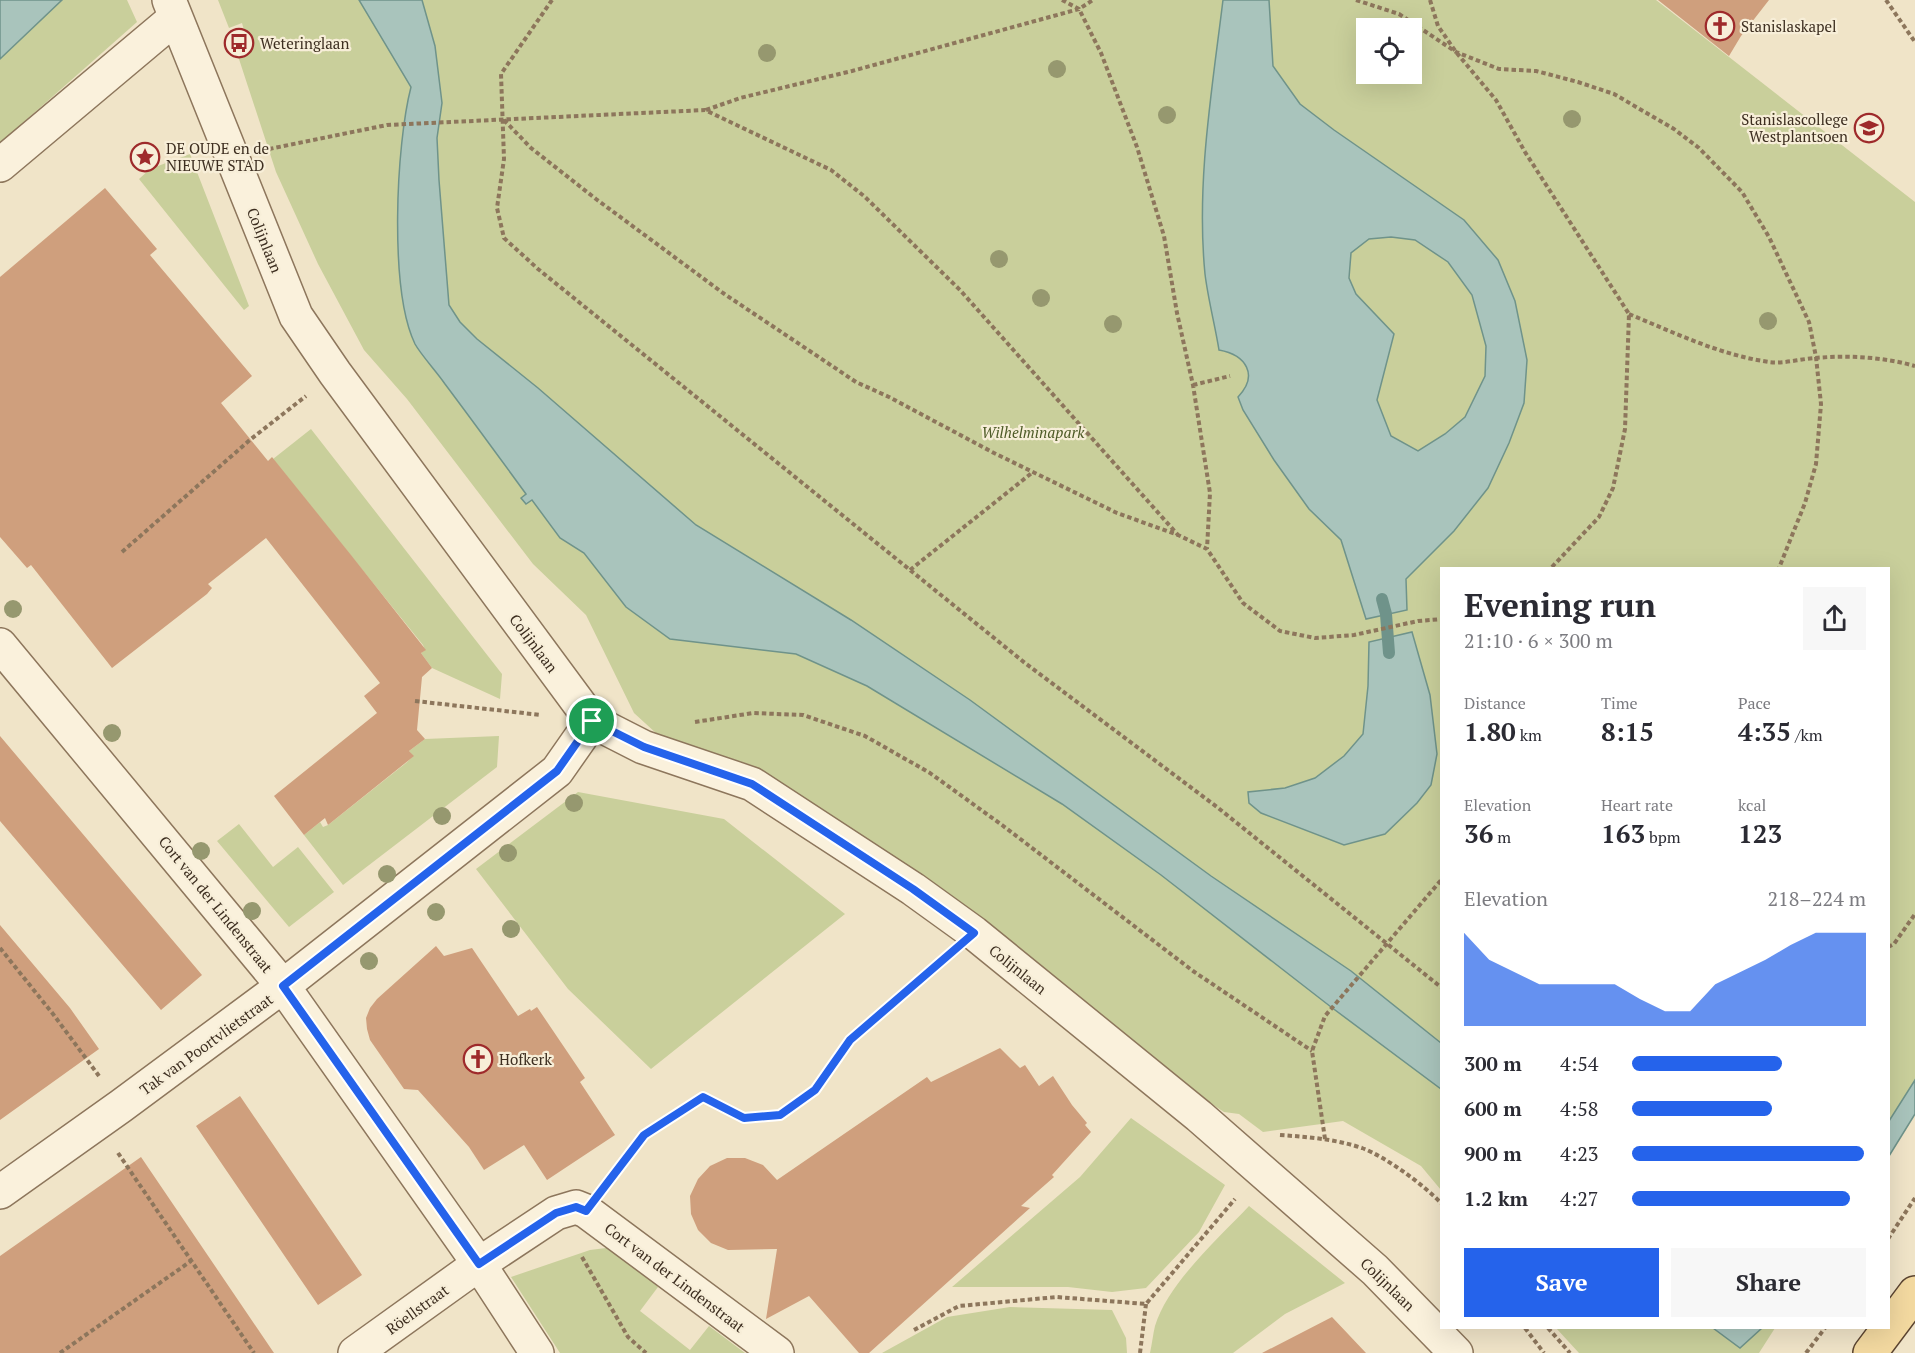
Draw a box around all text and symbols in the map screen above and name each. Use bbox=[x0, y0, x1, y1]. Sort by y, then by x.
church icon: Stanislaskapel bbox=[1704, 10, 1736, 42]
place label: Stanislaskapel bbox=[1741, 16, 1837, 36]
map controls bbox=[1356, 18, 1422, 84]
button: locate bbox=[1356, 18, 1422, 84]
bus stop icon: Weteringlaan bbox=[223, 27, 255, 59]
place label: Weteringlaan bbox=[260, 33, 349, 53]
place label: Stanislascollege Westplantsoen bbox=[1741, 109, 1848, 146]
school or university icon: Stanislascollege Westplantsoen bbox=[1853, 112, 1885, 144]
place label: DE OUDE en de NIEUWE STAD bbox=[166, 138, 269, 175]
place icon: DE OUDE en de NIEUWE STAD bbox=[129, 141, 161, 173]
street label: Colijnlaan bbox=[243, 205, 287, 276]
park label: Wilhelminapark bbox=[982, 422, 1085, 442]
text: Evening run bbox=[1464, 583, 1656, 626]
button: share bbox=[1803, 587, 1866, 650]
street label: Colijnlaan bbox=[505, 610, 563, 676]
text: 21:10 · 6 × 300 m bbox=[1464, 627, 1613, 654]
text: Distance bbox=[1464, 692, 1526, 714]
text: Time bbox=[1601, 692, 1638, 714]
text: Pace bbox=[1738, 692, 1771, 714]
pin bbox=[566, 695, 617, 746]
icon: arrive bbox=[575, 704, 608, 737]
text: 1.80 bbox=[1464, 714, 1516, 748]
text: 8:15 bbox=[1601, 714, 1654, 748]
text: 4:35 bbox=[1738, 714, 1791, 748]
text: km bbox=[1516, 724, 1542, 746]
text: /km bbox=[1791, 724, 1822, 746]
text: Elevation bbox=[1464, 794, 1531, 816]
text: Heart rate bbox=[1601, 794, 1673, 816]
text: kcal bbox=[1738, 794, 1766, 816]
text: 36 bbox=[1464, 816, 1493, 850]
text: 163 bbox=[1601, 816, 1645, 850]
text: 123 bbox=[1738, 816, 1782, 850]
text: m bbox=[1493, 826, 1511, 848]
text: bpm bbox=[1645, 826, 1681, 848]
street label: Cort van der Lindenstraat bbox=[155, 831, 278, 977]
text: Elevation bbox=[1464, 885, 1548, 912]
text: 218–224 m bbox=[1767, 885, 1866, 912]
street label: Colijnlaan bbox=[985, 940, 1051, 998]
street label: Tak van Poortvlietstraat bbox=[135, 989, 277, 1099]
church icon: Hofkerk bbox=[462, 1043, 494, 1075]
place label: Hofkerk bbox=[499, 1049, 552, 1069]
text: 300 m bbox=[1464, 1050, 1522, 1077]
text: 4:54 bbox=[1560, 1050, 1599, 1077]
text: 600 m bbox=[1464, 1095, 1522, 1122]
text: 4:58 bbox=[1560, 1095, 1599, 1122]
text: 900 m bbox=[1464, 1140, 1522, 1167]
text: 4:23 bbox=[1560, 1140, 1599, 1167]
text: 1.2 km bbox=[1464, 1185, 1528, 1212]
text: 4:27 bbox=[1560, 1185, 1599, 1212]
street label: Cort van der Lindenstraat bbox=[601, 1218, 749, 1337]
button: Save bbox=[1464, 1248, 1659, 1317]
button: Share bbox=[1671, 1248, 1866, 1317]
street label: Colijnlaan bbox=[1356, 1253, 1420, 1315]
street label: Röellstraat bbox=[382, 1279, 453, 1338]

